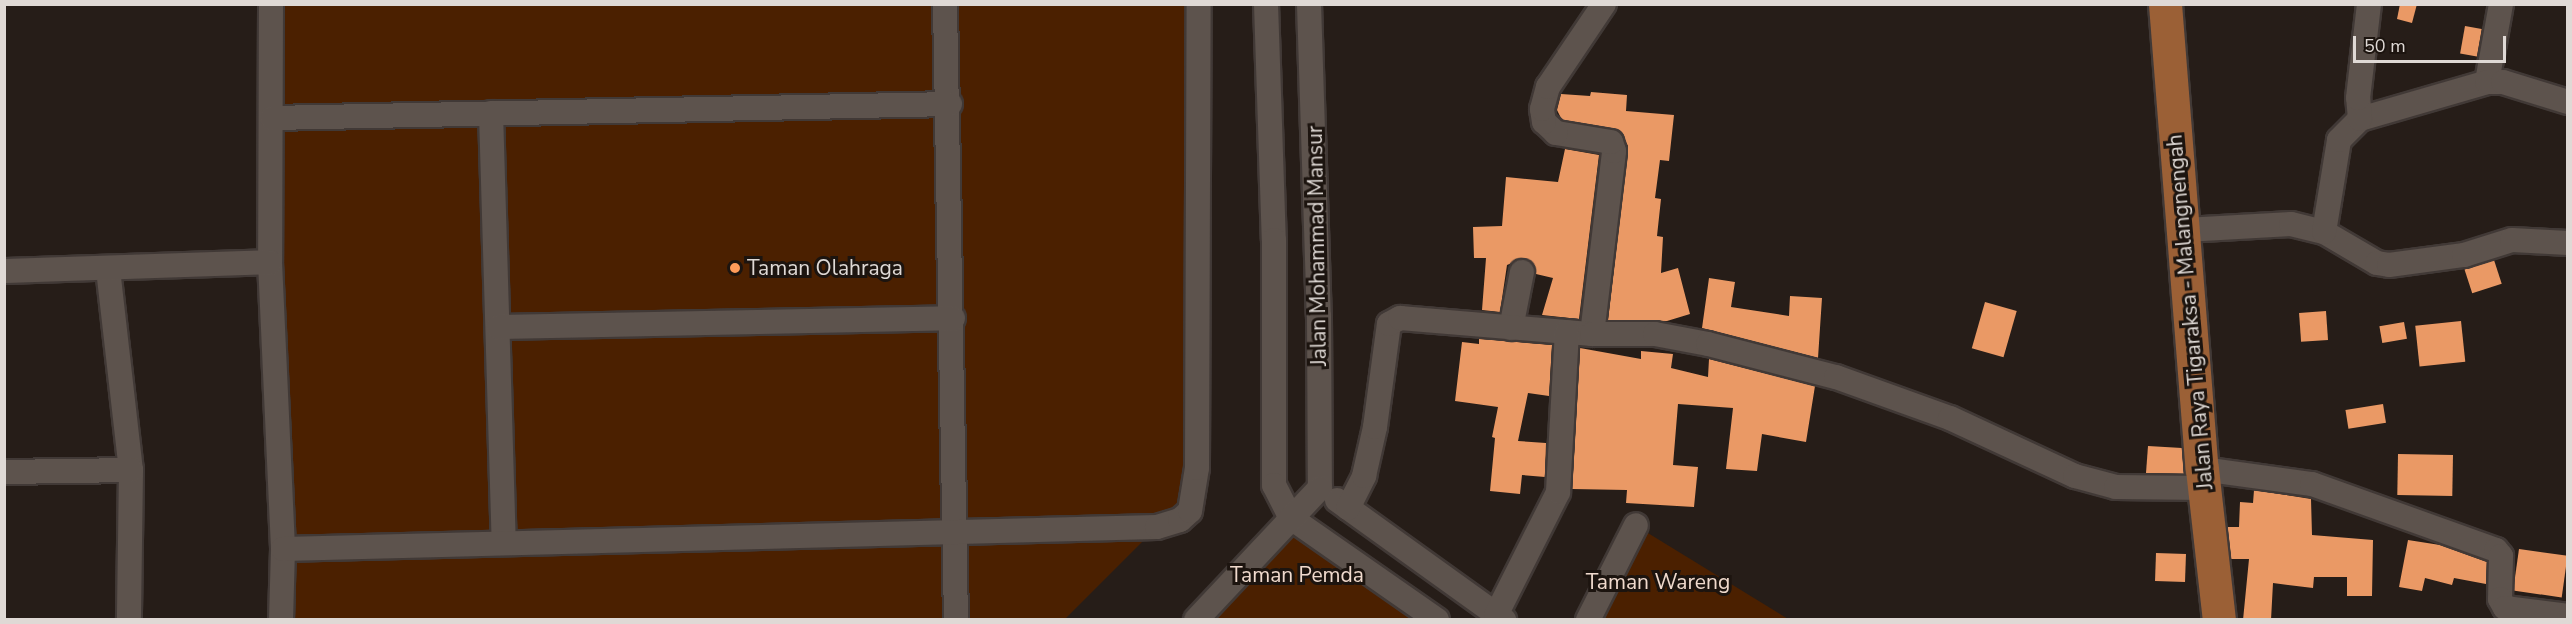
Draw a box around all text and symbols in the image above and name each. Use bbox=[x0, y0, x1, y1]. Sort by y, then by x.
scale bar bbox=[2356, 24, 2509, 62]
text: 50 m bbox=[2364, 34, 2406, 58]
street label: Jalan Mohammad Mansur bbox=[1302, 126, 1332, 366]
street label: Jalan Raya Tigaraksa - Malangnengah bbox=[2162, 133, 2218, 491]
place label: Taman Olahraga bbox=[747, 255, 903, 281]
marker: Taman Olahraga bbox=[728, 261, 742, 275]
park label: Taman Pemda bbox=[1230, 562, 1364, 588]
park label: Taman Wareng bbox=[1586, 569, 1730, 595]

